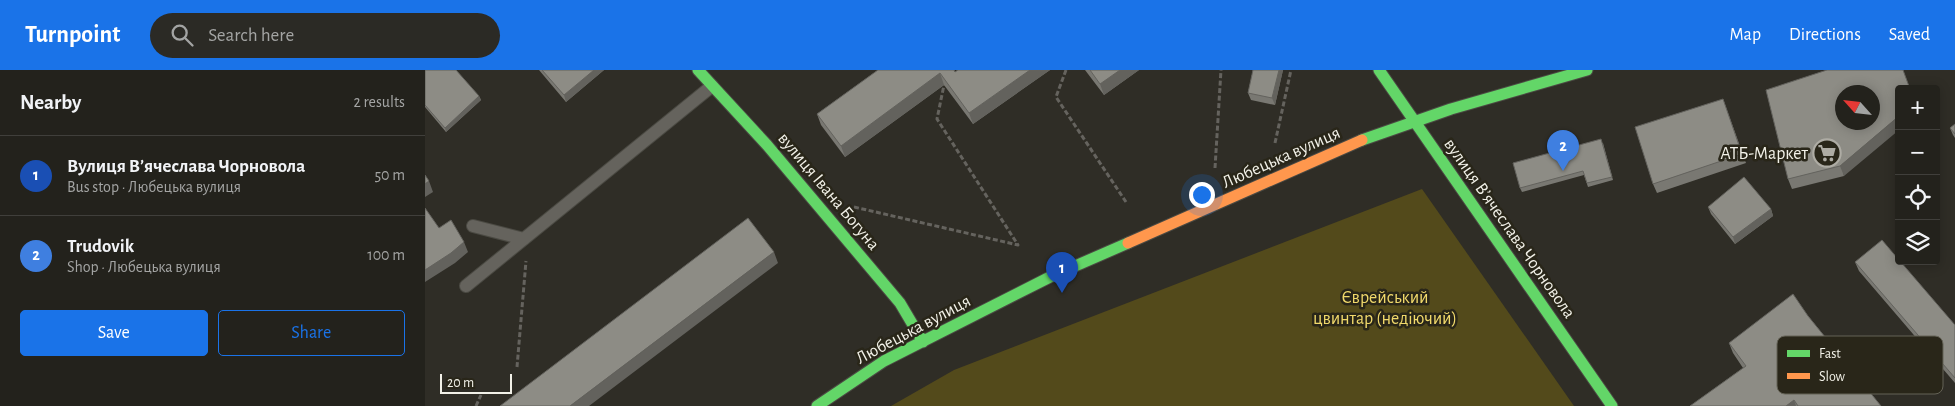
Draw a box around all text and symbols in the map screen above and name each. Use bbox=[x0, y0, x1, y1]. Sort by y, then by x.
search box bbox=[150, 13, 500, 58]
icon: search bbox=[168, 21, 196, 49]
text: Turnpoint bbox=[25, 23, 120, 47]
text: Search here bbox=[208, 26, 294, 45]
text: Map bbox=[1730, 26, 1761, 44]
text: Directions bbox=[1789, 26, 1861, 44]
text: Saved bbox=[1889, 26, 1930, 44]
north arrow bbox=[1835, 85, 1880, 130]
map controls bbox=[1895, 85, 1940, 265]
button: + bbox=[1895, 85, 1940, 130]
text: Nearby bbox=[20, 92, 81, 113]
text: 2 results bbox=[353, 94, 405, 110]
street label: Любецька вулиця bbox=[1219, 123, 1343, 192]
street label: вулиця Івана Богуна bbox=[774, 130, 882, 254]
pin: 2 bbox=[1547, 130, 1579, 171]
button: − bbox=[1895, 130, 1940, 175]
street label: вулиця Вʼячеслава Чорновола bbox=[1440, 135, 1578, 322]
supermarket icon: АТБ-Маркет bbox=[1812, 138, 1842, 168]
place label: АТБ-Маркет bbox=[1720, 145, 1809, 163]
text: Вулиця В’ячеслава Чорновола bbox=[67, 157, 305, 176]
text: 1 bbox=[33, 167, 39, 183]
text: 50 m bbox=[374, 167, 405, 183]
button: locate bbox=[1895, 175, 1940, 220]
text: Bus stop · Любецька вулиця bbox=[67, 179, 241, 195]
your location bbox=[1189, 182, 1215, 208]
button: layers bbox=[1895, 220, 1940, 265]
text: Trudovik bbox=[67, 237, 134, 256]
text: 2 bbox=[32, 247, 40, 263]
text: 100 m bbox=[367, 247, 405, 263]
pin: 1 bbox=[1046, 252, 1078, 293]
text: Shop · Любецька вулиця bbox=[67, 259, 221, 275]
park label: Єврейський цвинтар (недіючий) bbox=[1313, 289, 1457, 328]
street label: Любецька вулиця bbox=[853, 291, 974, 368]
button: Save bbox=[20, 310, 208, 356]
button: Share bbox=[218, 310, 405, 356]
legend bbox=[1777, 336, 1943, 394]
text: Fast bbox=[1819, 347, 1841, 361]
text: Slow bbox=[1819, 370, 1846, 384]
scale bar bbox=[440, 371, 513, 394]
text: 20 m bbox=[447, 376, 474, 390]

